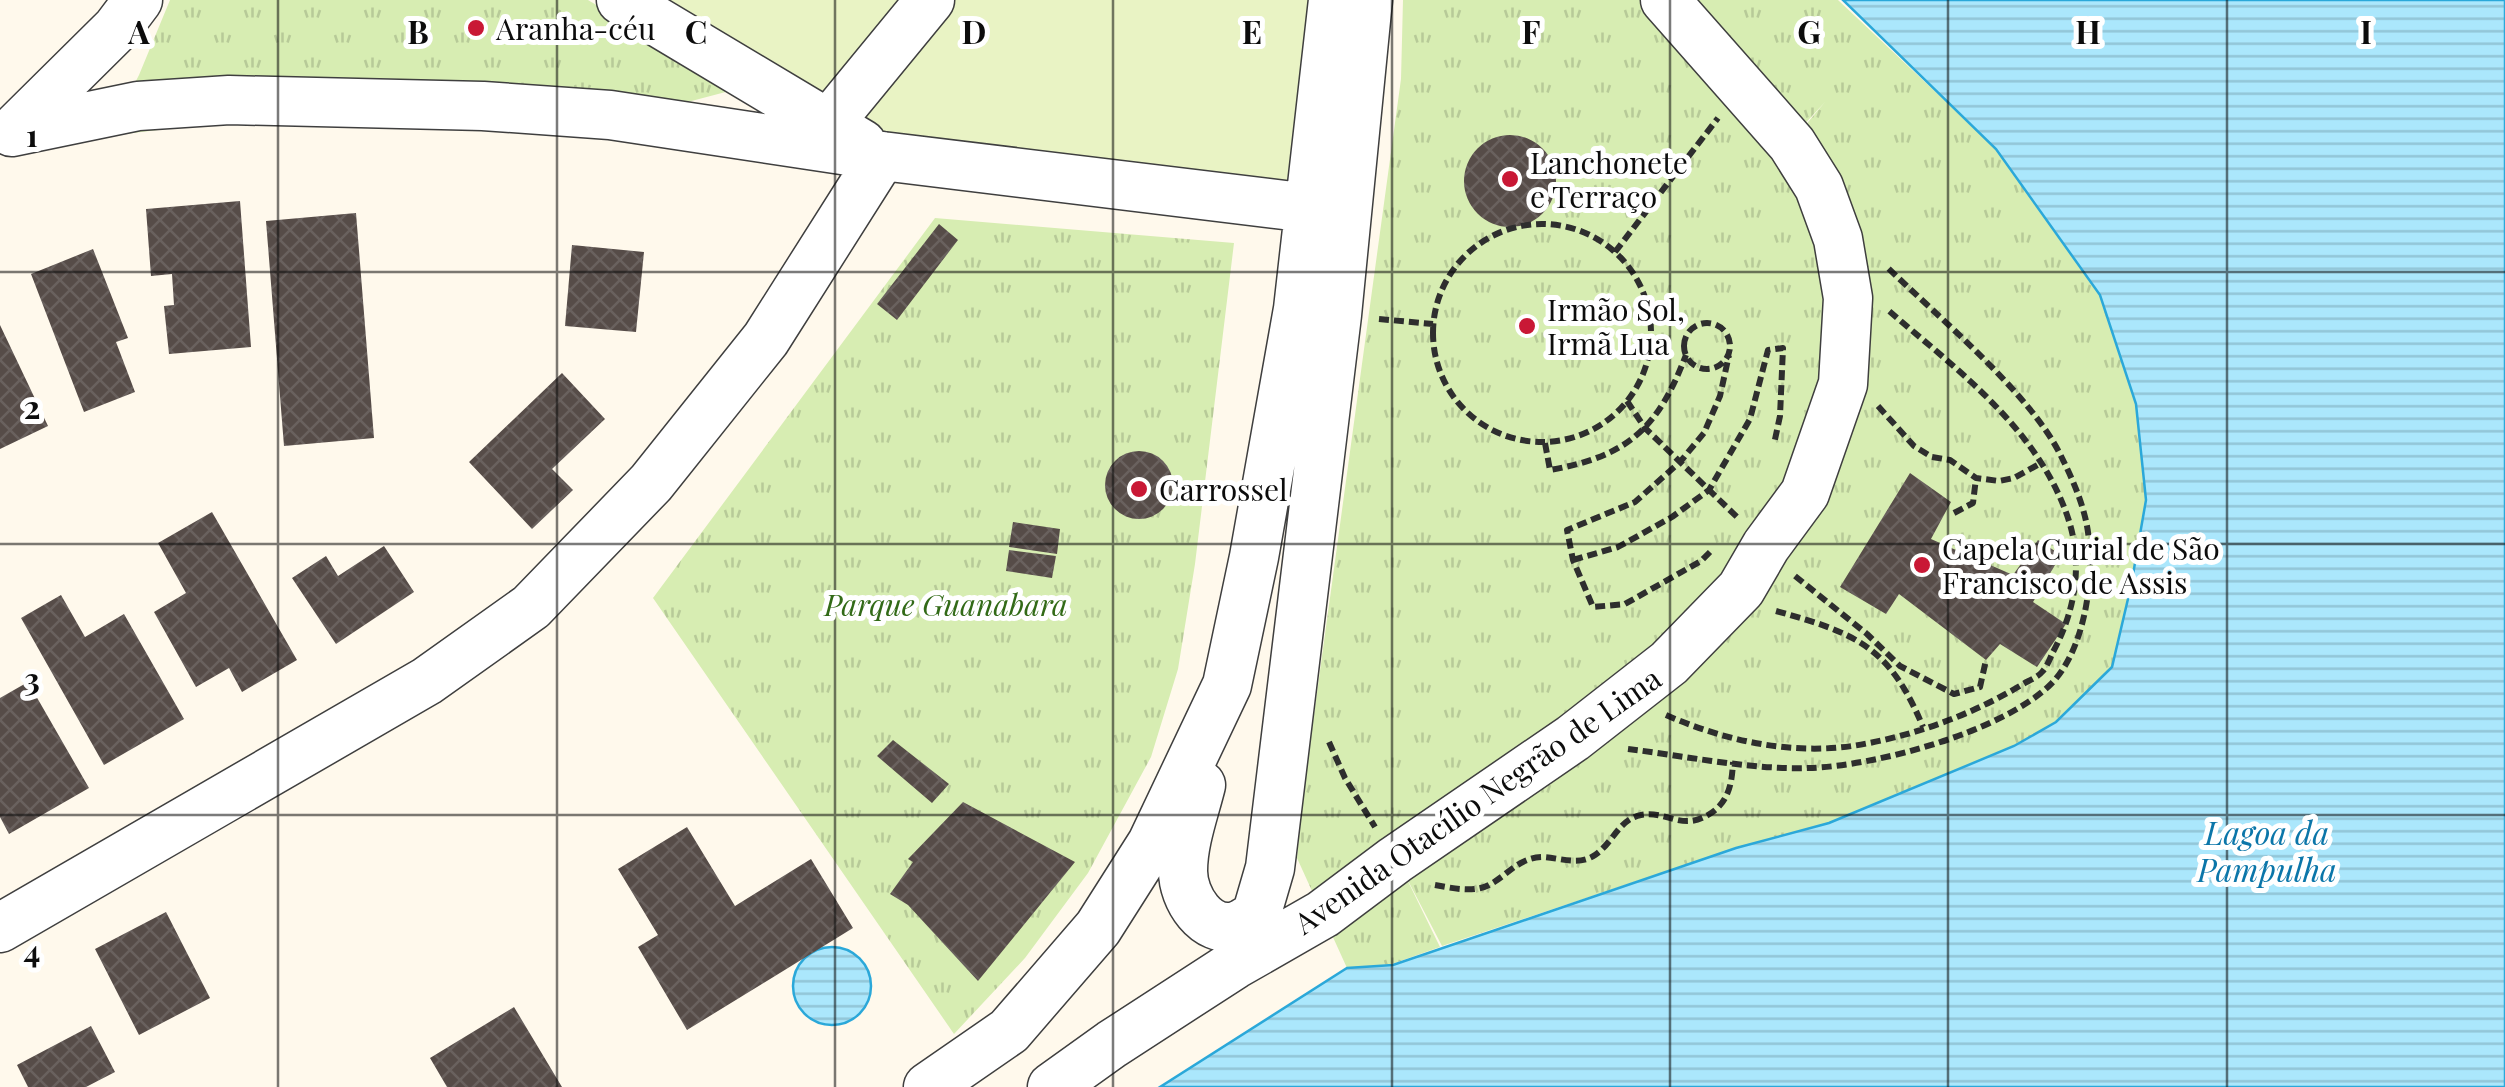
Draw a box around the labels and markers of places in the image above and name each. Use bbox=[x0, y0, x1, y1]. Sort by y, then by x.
place label: Aranha-céu bbox=[495, 8, 655, 48]
marker: Aranha-céu bbox=[465, 17, 487, 39]
place label: Lanchonete e Terraço bbox=[1530, 142, 1688, 216]
marker: Lanchonete e Terraço bbox=[1499, 168, 1521, 190]
place label: Irmão Sol, Irmã Lua bbox=[1547, 289, 1685, 363]
marker: Irmão Sol, Irmã Lua bbox=[1516, 315, 1538, 337]
place label: Carrossel bbox=[1159, 469, 1288, 509]
marker: Carrossel bbox=[1128, 478, 1150, 500]
place label: Capela Curial de São Francisco de Assis bbox=[1942, 528, 2220, 602]
marker: Capela Curial de São Francisco de Assis bbox=[1911, 554, 1933, 576]

